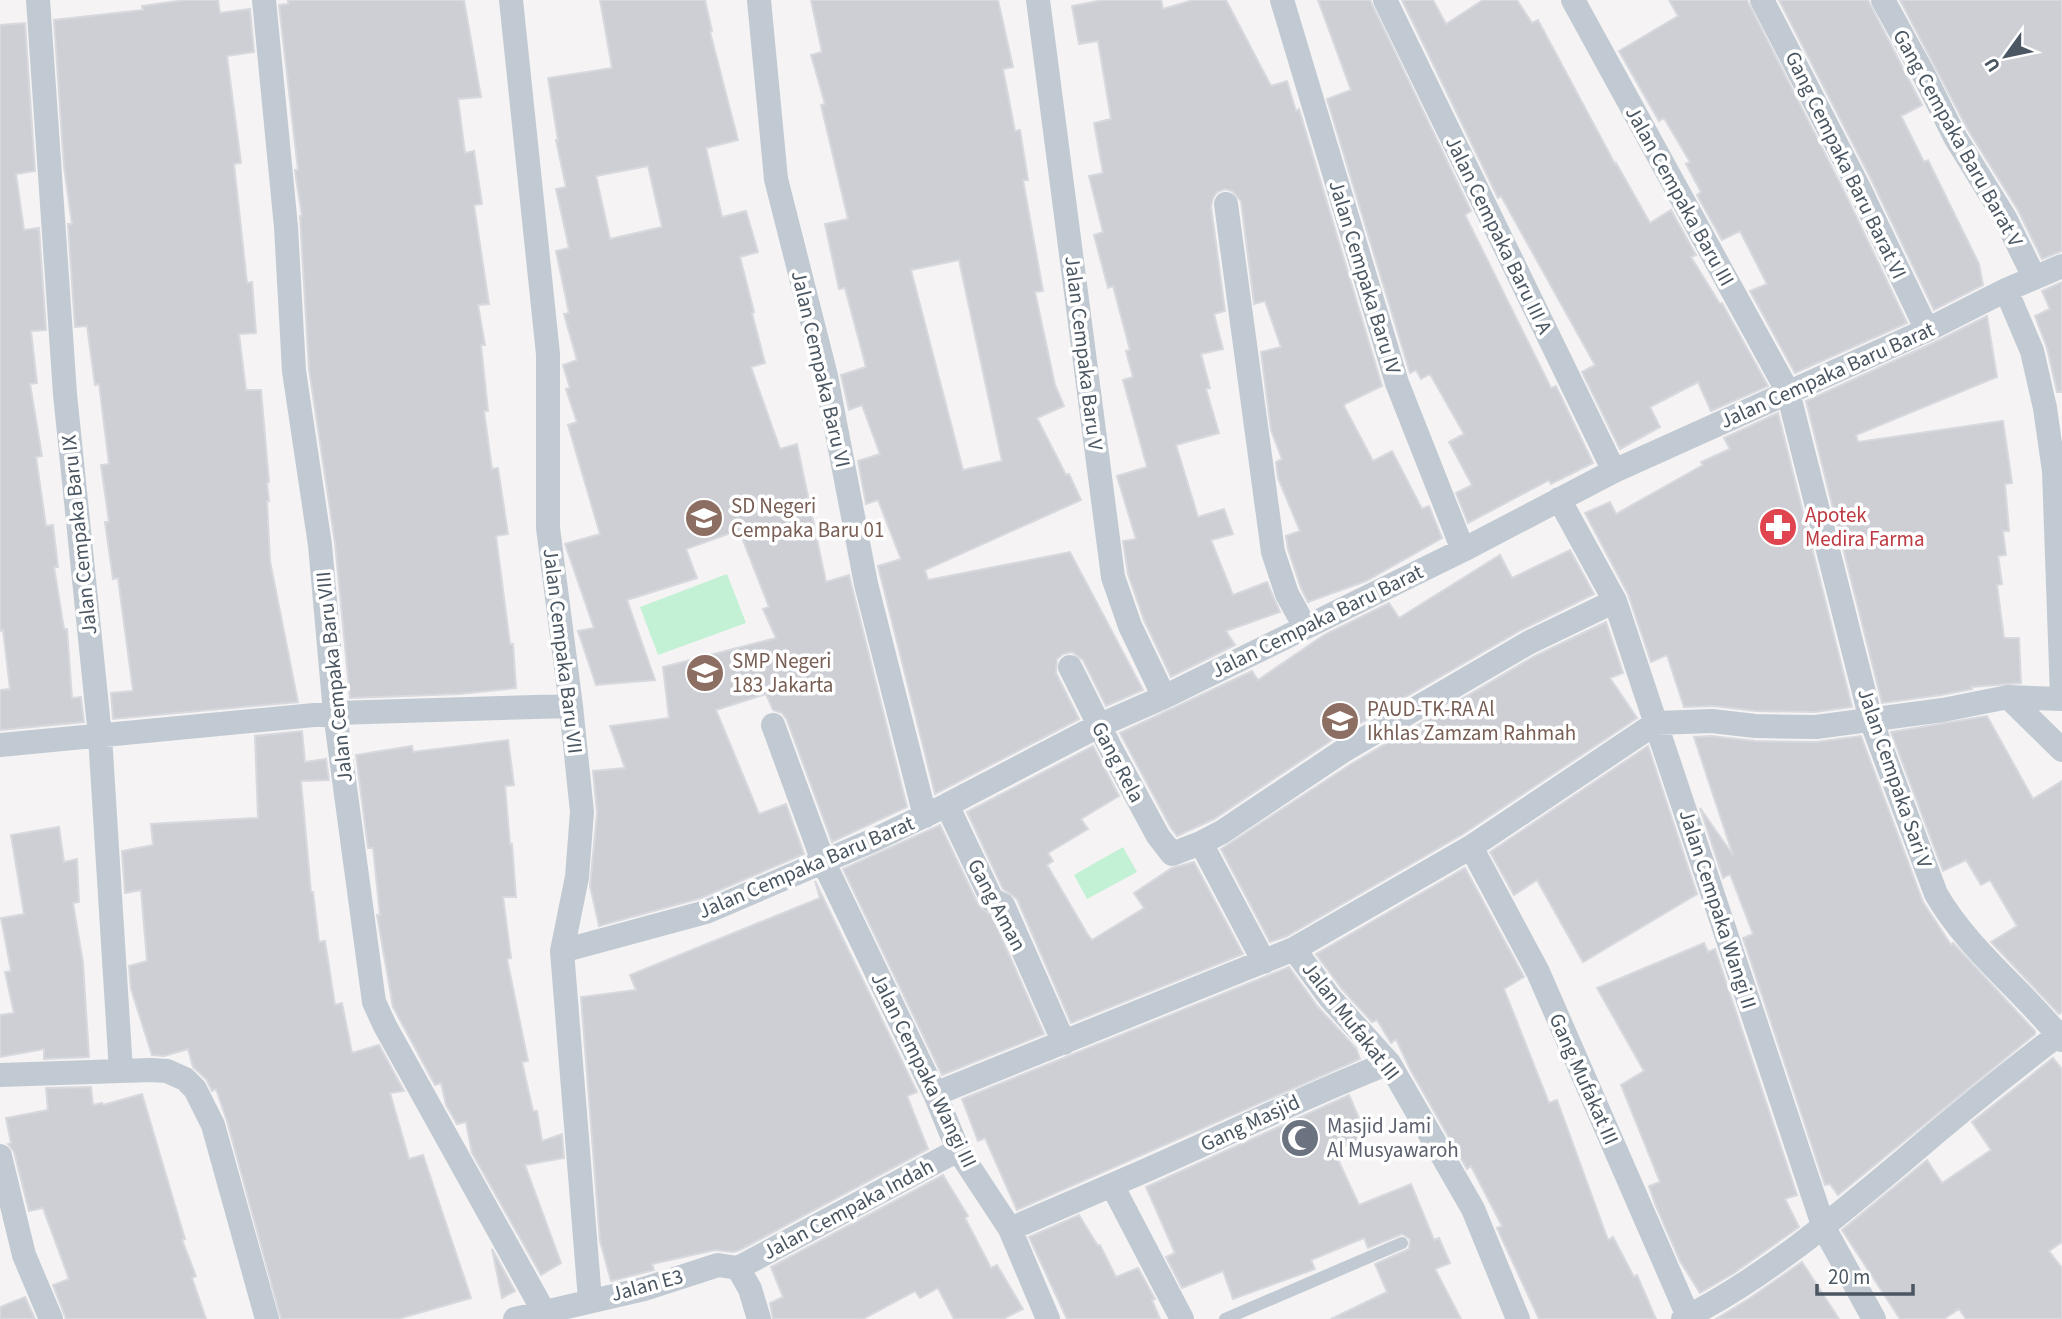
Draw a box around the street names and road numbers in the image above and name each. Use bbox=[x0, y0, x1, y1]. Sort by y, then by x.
street label: Gang Cempaka Baru Barat V bbox=[1886, 24, 2030, 252]
street label: Gang Cempaka Baru Barat VI bbox=[1778, 46, 1914, 284]
street label: Jalan Cempaka Baru III bbox=[1618, 101, 1742, 291]
street label: Jalan Cempaka Baru III A bbox=[1438, 131, 1560, 340]
street label: Jalan Cempaka Baru IV bbox=[1321, 176, 1409, 378]
street label: Jalan Cempaka Baru V bbox=[1057, 254, 1111, 452]
street label: Jalan Cempaka Baru VI bbox=[784, 268, 858, 470]
street label: Jalan Cempaka Baru Barat bbox=[1715, 314, 1939, 436]
street label: Jalan Cempaka Baru IX bbox=[54, 433, 104, 637]
street label: Jalan Cempaka Baru VII bbox=[536, 547, 590, 755]
street label: Jalan Cempaka Baru Barat bbox=[1206, 557, 1428, 685]
street label: Jalan Cempaka Baru VIII bbox=[308, 570, 360, 784]
street label: Jalan Cempaka Sari V bbox=[1850, 684, 1940, 872]
street label: Gang Rela bbox=[1084, 716, 1152, 808]
street label: Jalan Cempaka Wangi II bbox=[1672, 805, 1764, 1013]
street label: Jalan Cempaka Baru Barat bbox=[693, 808, 919, 926]
street label: Gang Aman bbox=[960, 854, 1034, 956]
street label: Jalan Mufakat III bbox=[1295, 955, 1407, 1087]
street label: Jalan Cempaka Wangi III bbox=[864, 967, 984, 1173]
street label: Gang Mufakat III bbox=[1542, 1008, 1626, 1150]
street label: Gang Masjid bbox=[1195, 1087, 1305, 1159]
street label: Jalan Cempaka Indah bbox=[757, 1151, 939, 1267]
street label: Jalan E3 bbox=[607, 1261, 687, 1309]

